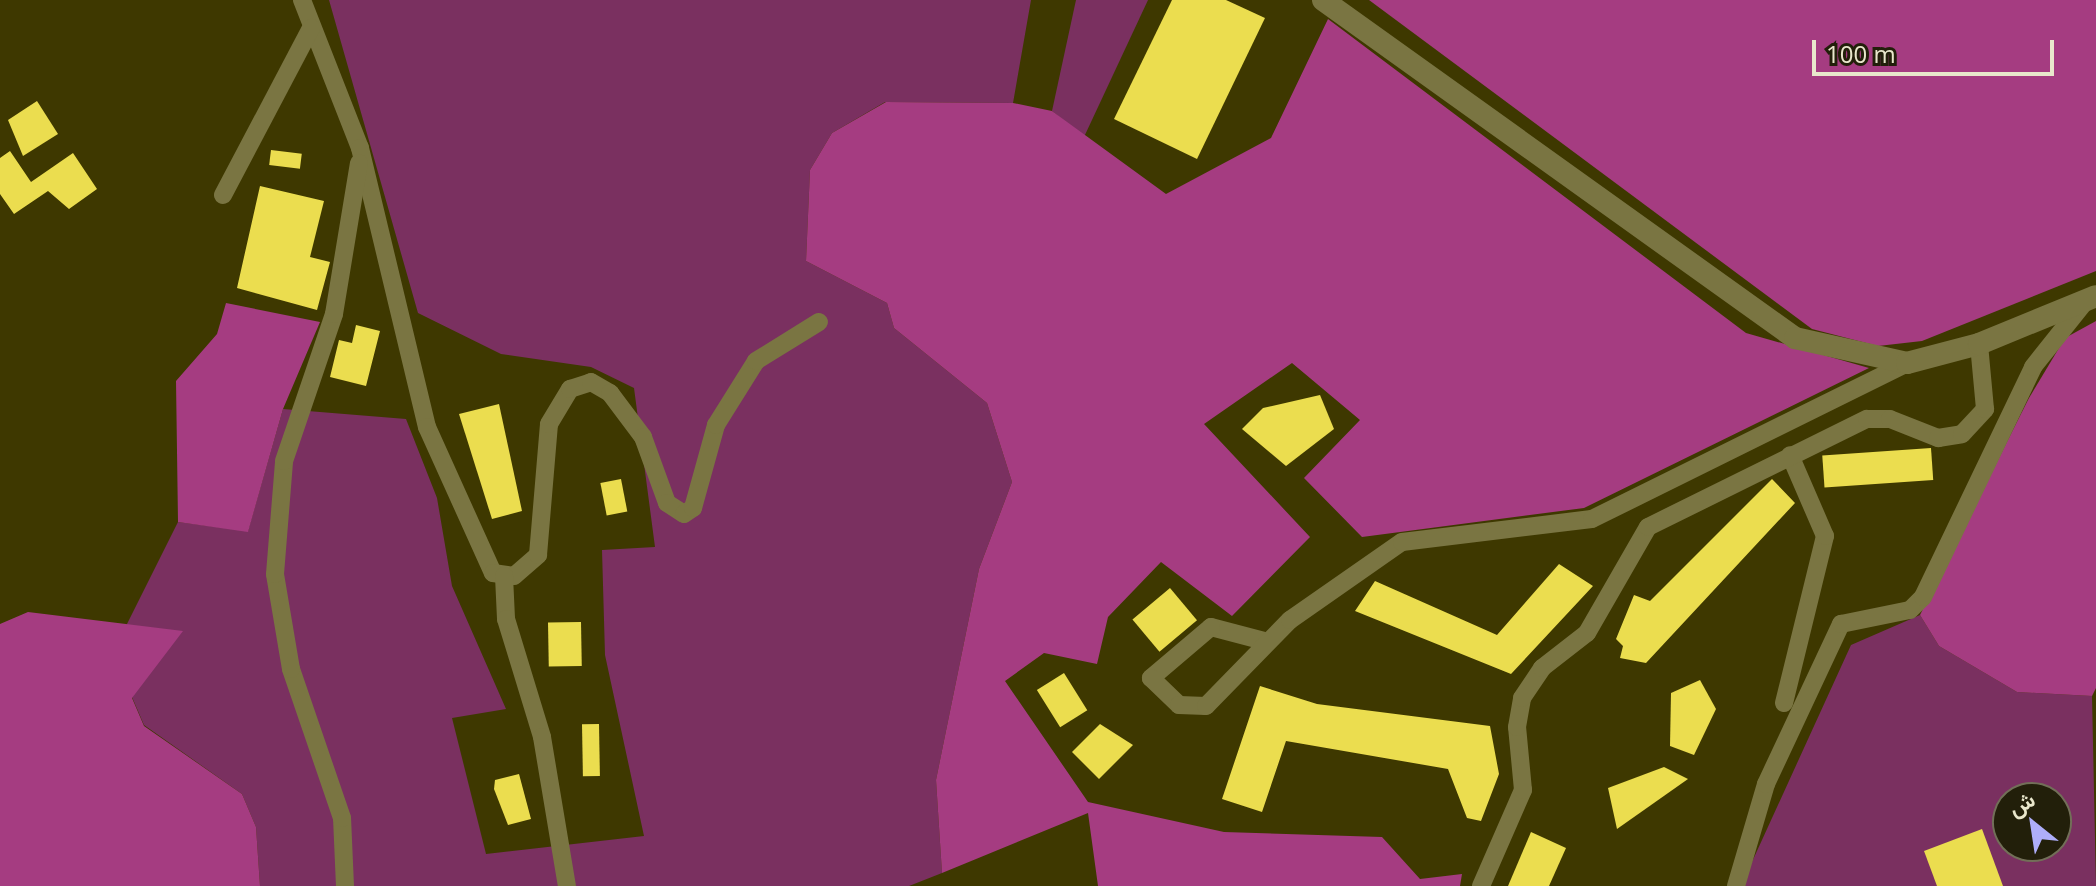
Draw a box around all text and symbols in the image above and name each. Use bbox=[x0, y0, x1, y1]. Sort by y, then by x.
scale bar bbox=[1816, 24, 2058, 74]
text: 100 m bbox=[1826, 37, 1896, 70]
north arrow bbox=[1992, 782, 2072, 862]
text: ش bbox=[2002, 783, 2040, 823]

